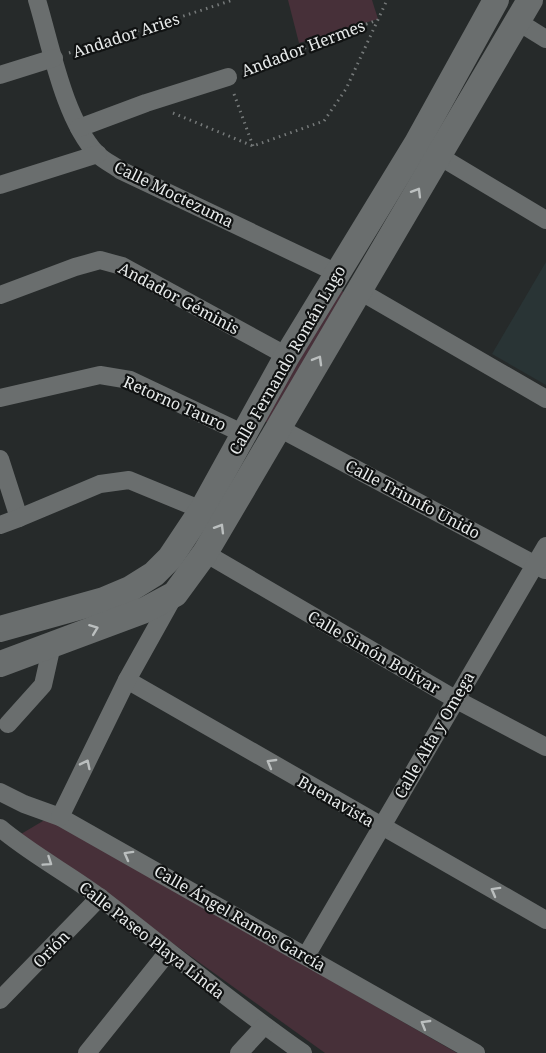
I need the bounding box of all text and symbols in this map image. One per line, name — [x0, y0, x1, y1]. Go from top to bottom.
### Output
street label: Andador Aries — [70, 7, 182, 63]
street label: Andador Hermes — [238, 14, 368, 82]
street label: Calle Moctezuma — [111, 156, 237, 232]
one-way arrow — [410, 188, 422, 198]
street label: Andador Géminis — [115, 257, 243, 339]
street label: Calle Fernando Román Lugo — [224, 261, 350, 459]
one-way arrow — [311, 356, 323, 366]
street label: Retorno Tauro — [120, 370, 230, 436]
street label: Calle Triunfo Unido — [342, 454, 484, 544]
one-way arrow — [213, 524, 224, 534]
street label: Calle Simón Bolívar — [304, 605, 445, 699]
one-way arrow — [88, 624, 99, 636]
street label: Calle Alfa y Omega — [389, 668, 479, 802]
one-way arrow — [267, 759, 277, 771]
one-way arrow — [78, 760, 90, 771]
street label: Buenavista — [294, 770, 378, 832]
one-way arrow — [124, 851, 134, 862]
one-way arrow — [41, 855, 52, 866]
street label: Calle Ángel Ramos García — [150, 860, 330, 976]
street label: Calle Paseo Playa Linda — [75, 876, 229, 1004]
one-way arrow — [491, 887, 501, 898]
street label: Orión — [28, 925, 74, 973]
one-way arrow — [421, 1020, 431, 1031]

